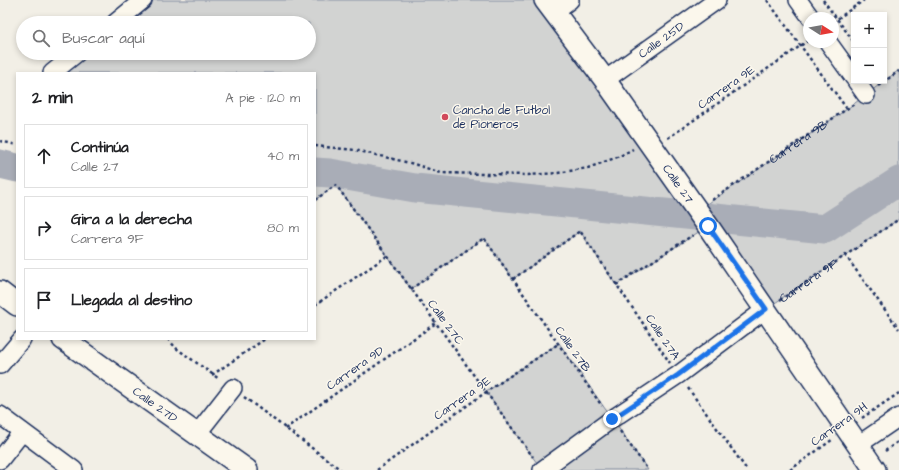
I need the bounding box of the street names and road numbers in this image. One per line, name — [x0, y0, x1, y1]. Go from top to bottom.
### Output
street label: Calle 25D — [635, 18, 688, 63]
street label: Carrera 9E — [694, 62, 758, 113]
street label: Carrera 9B — [766, 116, 831, 168]
street label: Calle 27 — [658, 161, 698, 207]
street label: Carrera 9F — [776, 255, 841, 307]
street label: Calle 27C — [423, 296, 468, 349]
street label: Calle 27A — [641, 311, 684, 364]
street label: Calle 27B — [551, 323, 595, 376]
street label: Carrera 9D — [323, 342, 388, 394]
street label: Carrera 9E — [430, 373, 494, 424]
street label: Calle 27D — [129, 383, 181, 427]
street label: Carrera 9H — [807, 399, 871, 450]

